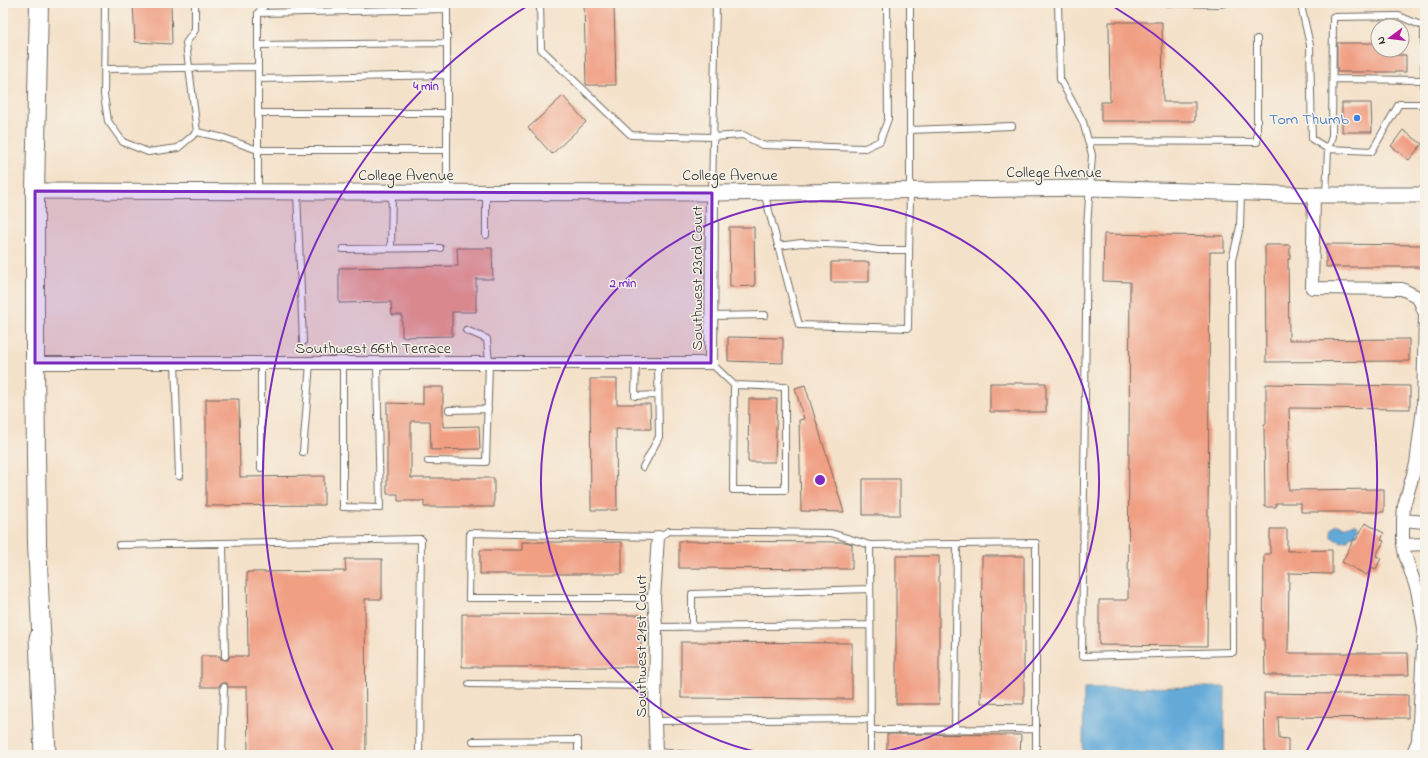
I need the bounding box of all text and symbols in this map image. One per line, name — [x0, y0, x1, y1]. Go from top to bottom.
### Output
north arrow — [1370, 18, 1410, 58]
text: N — [1373, 35, 1390, 46]
text: 4 min — [412, 78, 439, 96]
place label: Tom Thumb — [1269, 108, 1350, 132]
marker: Tom Thumb — [1352, 113, 1362, 123]
street label: College Avenue — [1006, 161, 1103, 185]
street label: College Avenue — [358, 164, 455, 188]
street label: College Avenue — [682, 164, 779, 188]
street label: Southwest 23rd Court — [686, 205, 710, 350]
text: 2 min — [609, 275, 636, 293]
street label: Southwest 66th Terrace — [295, 337, 452, 361]
centre of rings — [813, 473, 827, 487]
street label: Southwest 21st Court — [630, 574, 654, 717]

